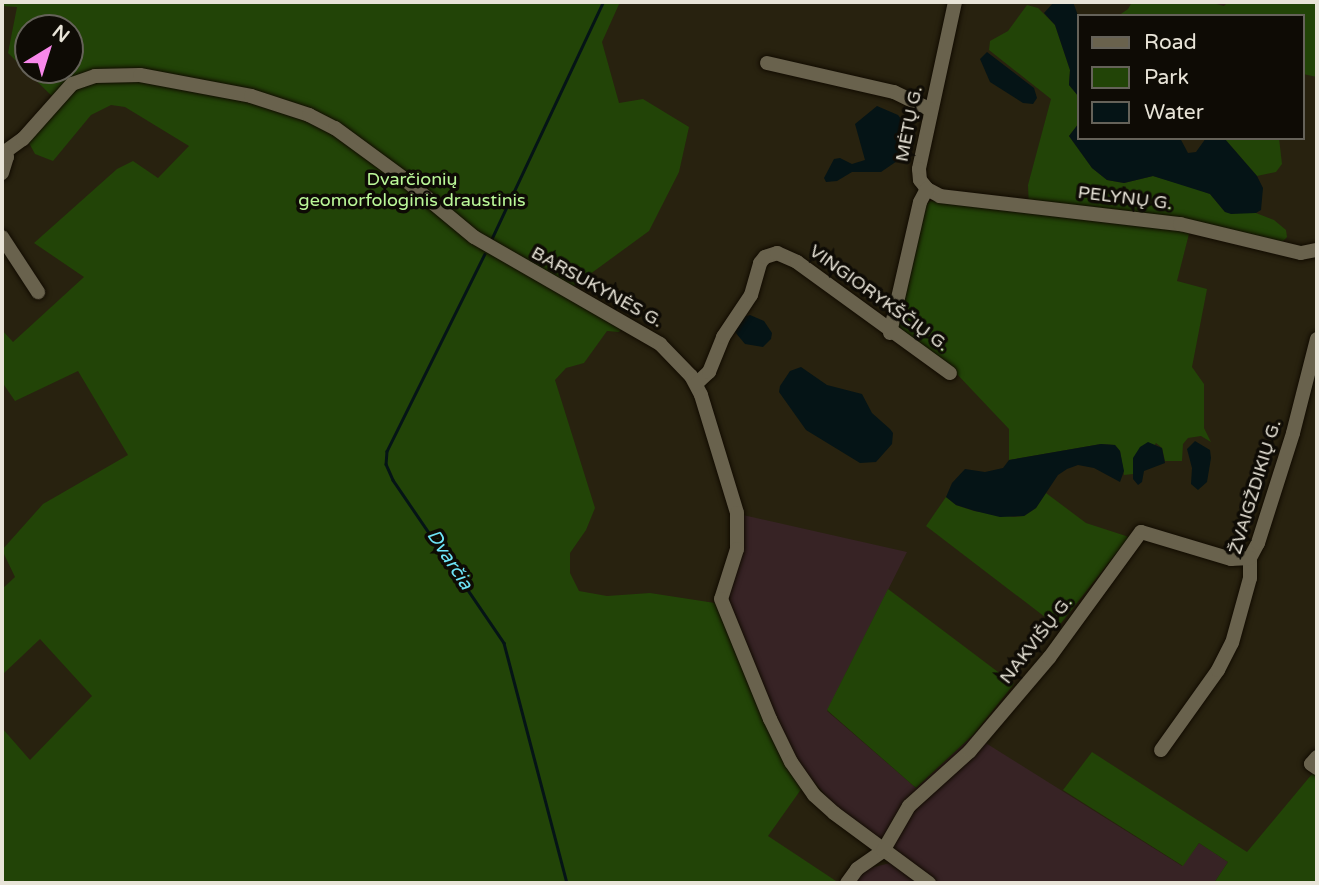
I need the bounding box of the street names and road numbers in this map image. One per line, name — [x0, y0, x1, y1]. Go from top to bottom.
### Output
street label: MĖTŲ G. — [891, 84, 927, 164]
street label: PELYNŲ G. — [1077, 181, 1173, 215]
street label: VINGIORYKŠČIŲ G. — [805, 240, 953, 356]
street label: BARSUKYNĖS G. — [527, 242, 667, 332]
street label: ŽVAIGŽDIKIŲ G. — [1224, 417, 1286, 557]
street label: NAKVIŠŲ G. — [995, 592, 1077, 688]

